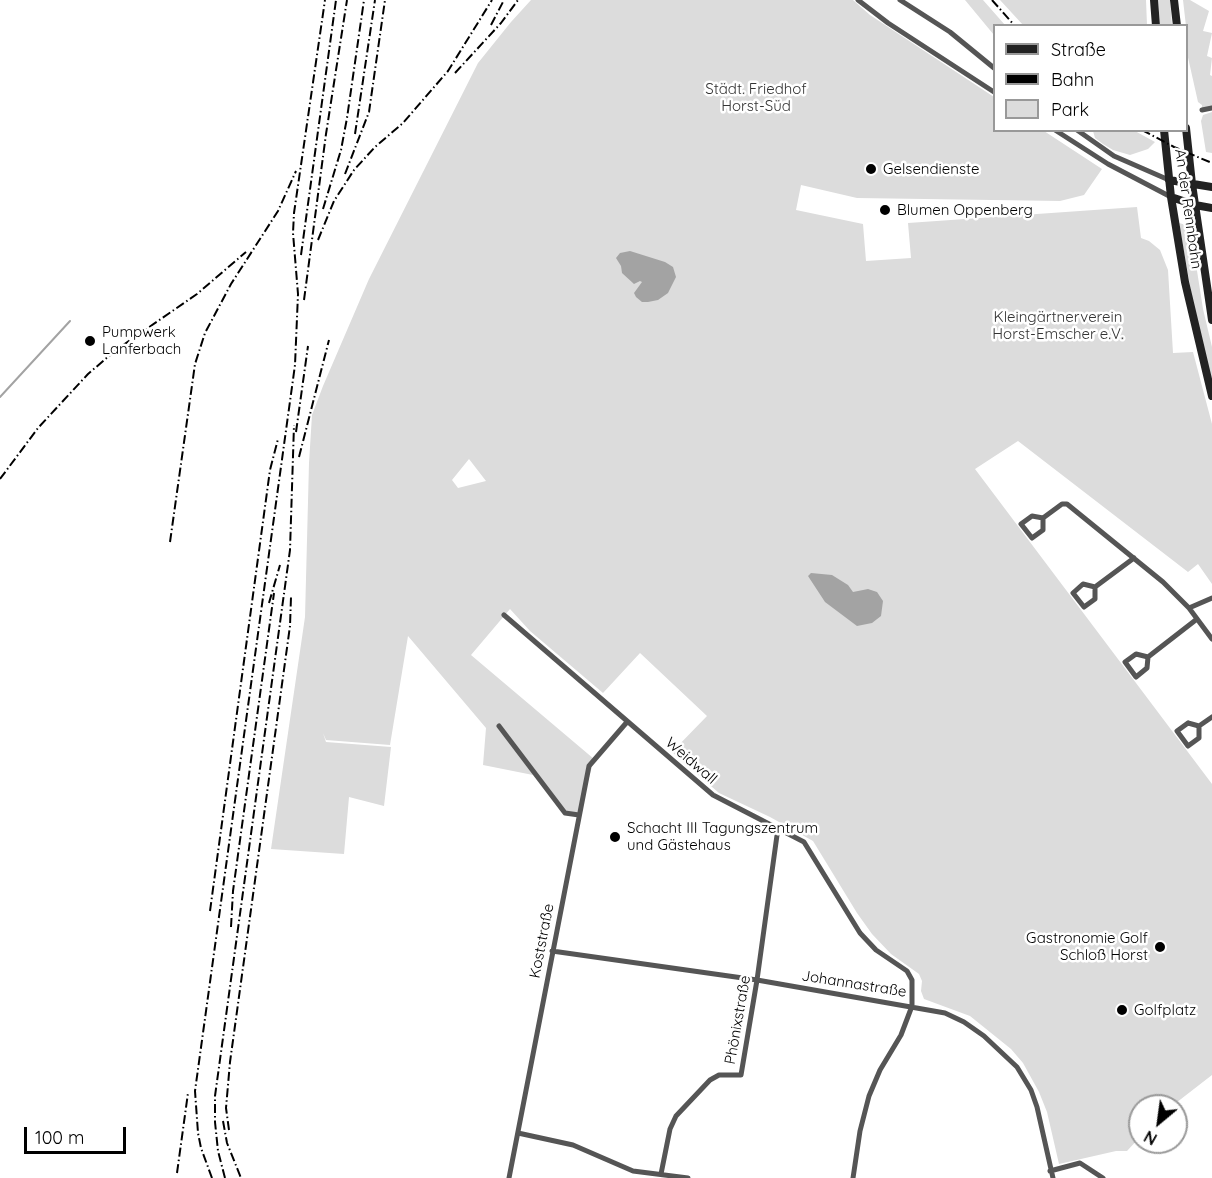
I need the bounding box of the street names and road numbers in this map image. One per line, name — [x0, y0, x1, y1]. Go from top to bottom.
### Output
street label: An der Rennbahn — [1171, 148, 1205, 270]
street label: Weidwall — [662, 734, 720, 788]
street label: Koststraße — [526, 902, 558, 980]
street label: Johannastraße — [800, 967, 908, 1001]
street label: Phönixstraße — [721, 974, 755, 1066]

